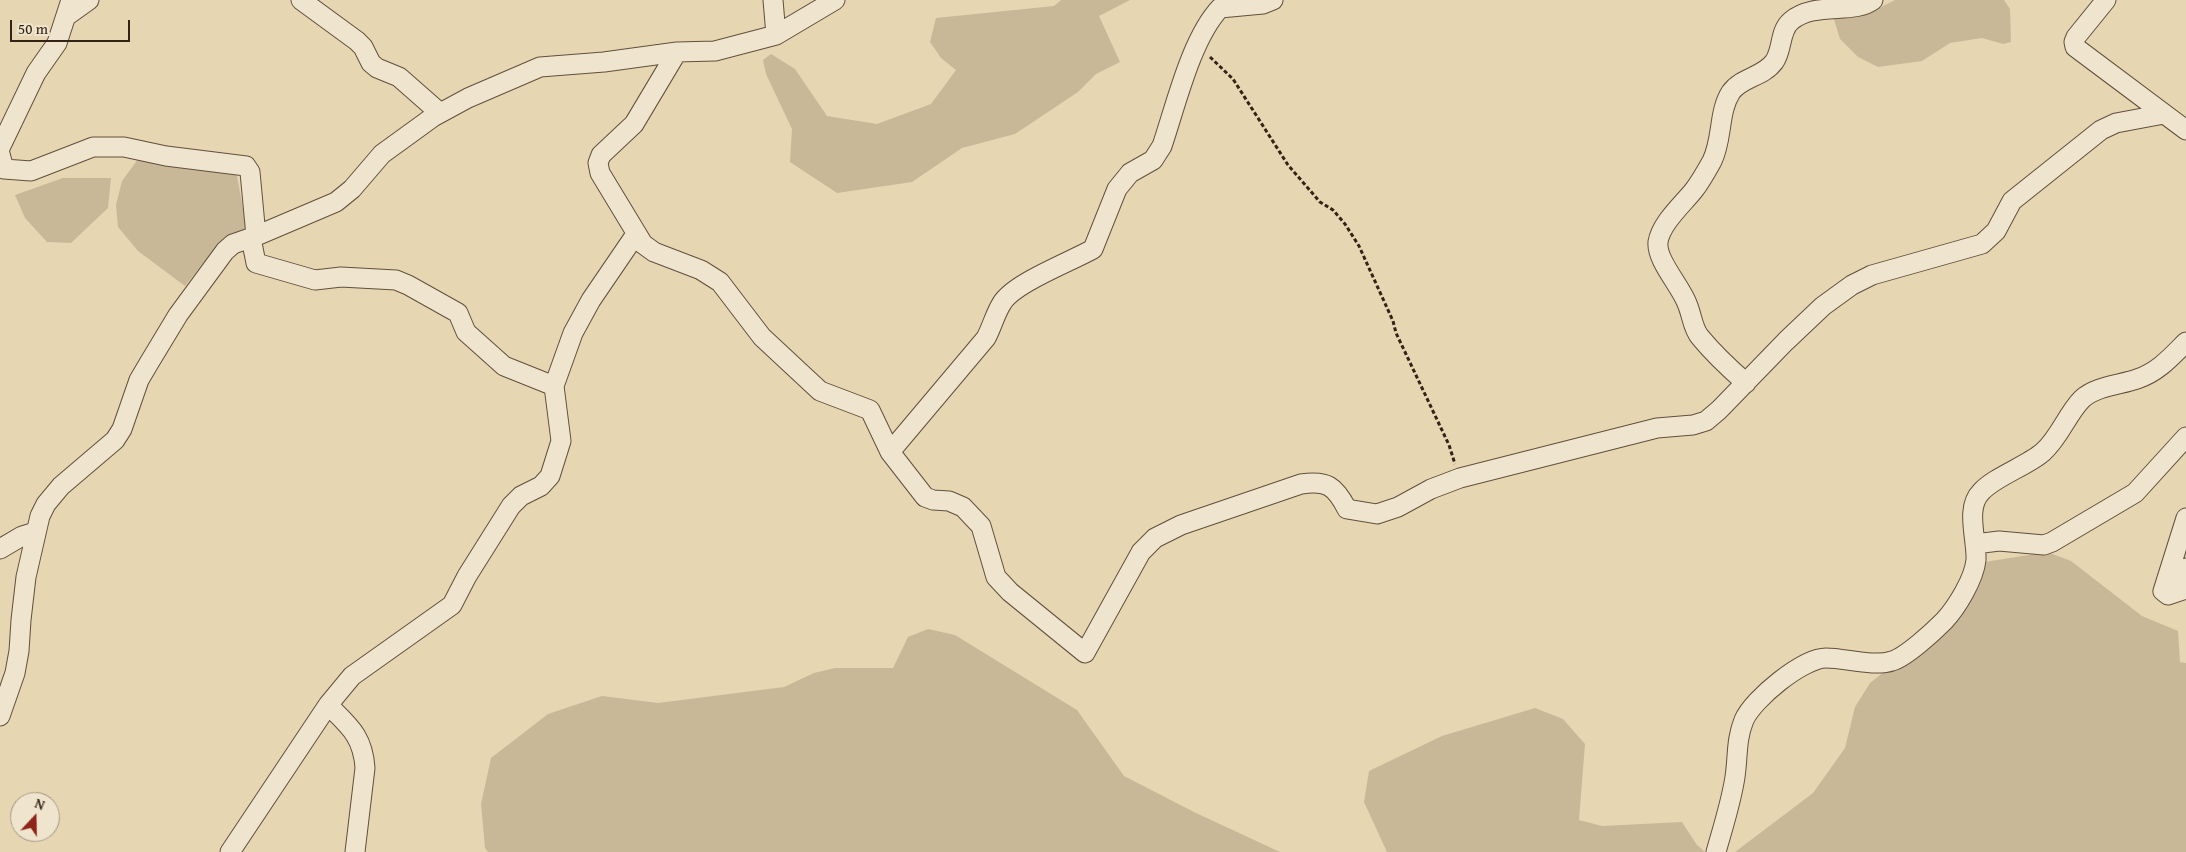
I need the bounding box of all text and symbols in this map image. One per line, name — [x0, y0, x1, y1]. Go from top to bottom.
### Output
scale bar — [12, 10, 132, 42]
text: 50 m — [18, 18, 48, 39]
north arrow — [10, 792, 60, 842]
text: N — [32, 793, 48, 815]

